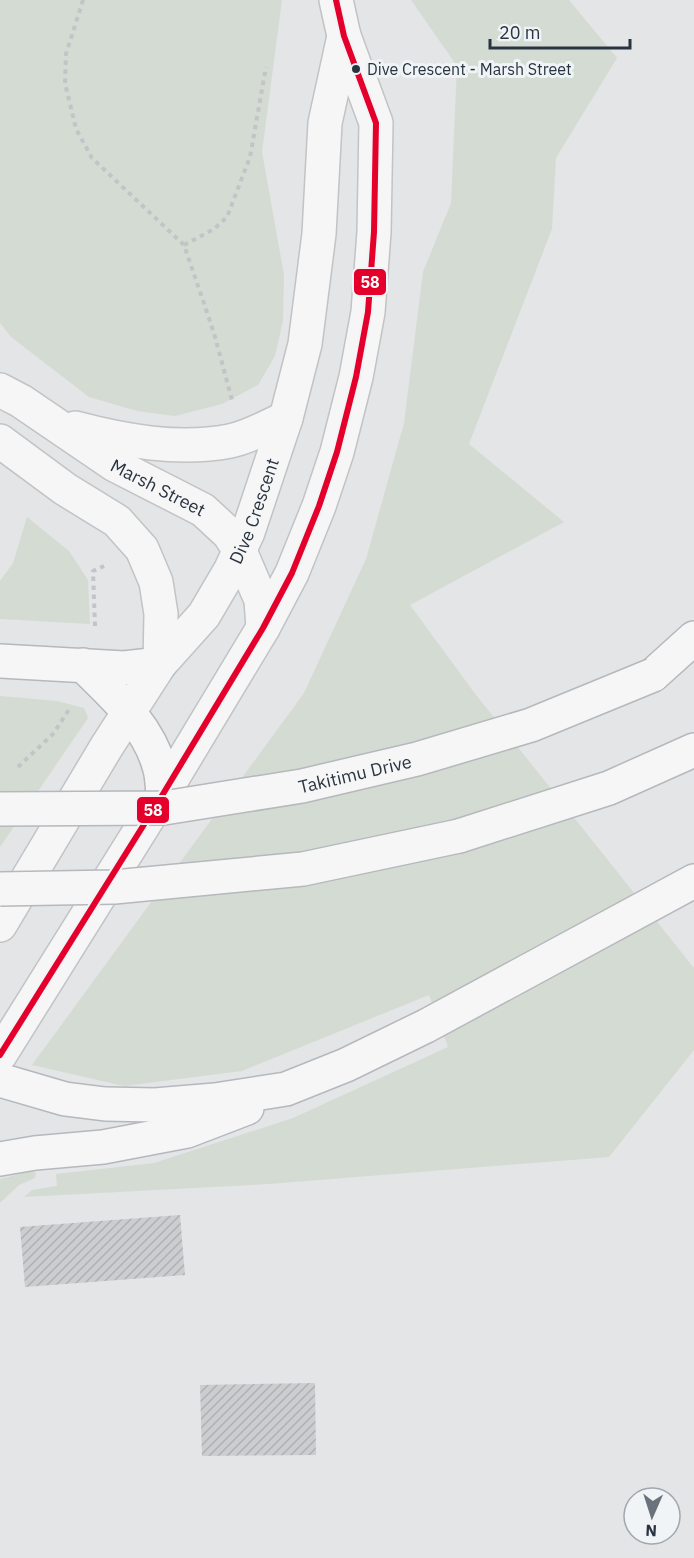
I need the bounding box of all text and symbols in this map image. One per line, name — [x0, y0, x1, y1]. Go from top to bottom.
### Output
scale bar — [490, 12, 630, 50]
text: 20 m — [499, 21, 541, 44]
place label: Dive Crescent - Marsh Street — [367, 59, 572, 79]
marker: Dive Crescent - Marsh Street — [350, 63, 362, 75]
line badge: 58 — [353, 268, 387, 296]
text: 58 — [360, 272, 380, 292]
street label: Marsh Street — [107, 453, 210, 521]
street label: Dive Crescent — [223, 455, 283, 567]
street label: Takitimu Drive — [296, 749, 414, 798]
line badge: 58 — [136, 796, 170, 824]
text: 58 — [143, 800, 163, 820]
north arrow — [622, 1486, 682, 1546]
text: N — [645, 1521, 658, 1541]

